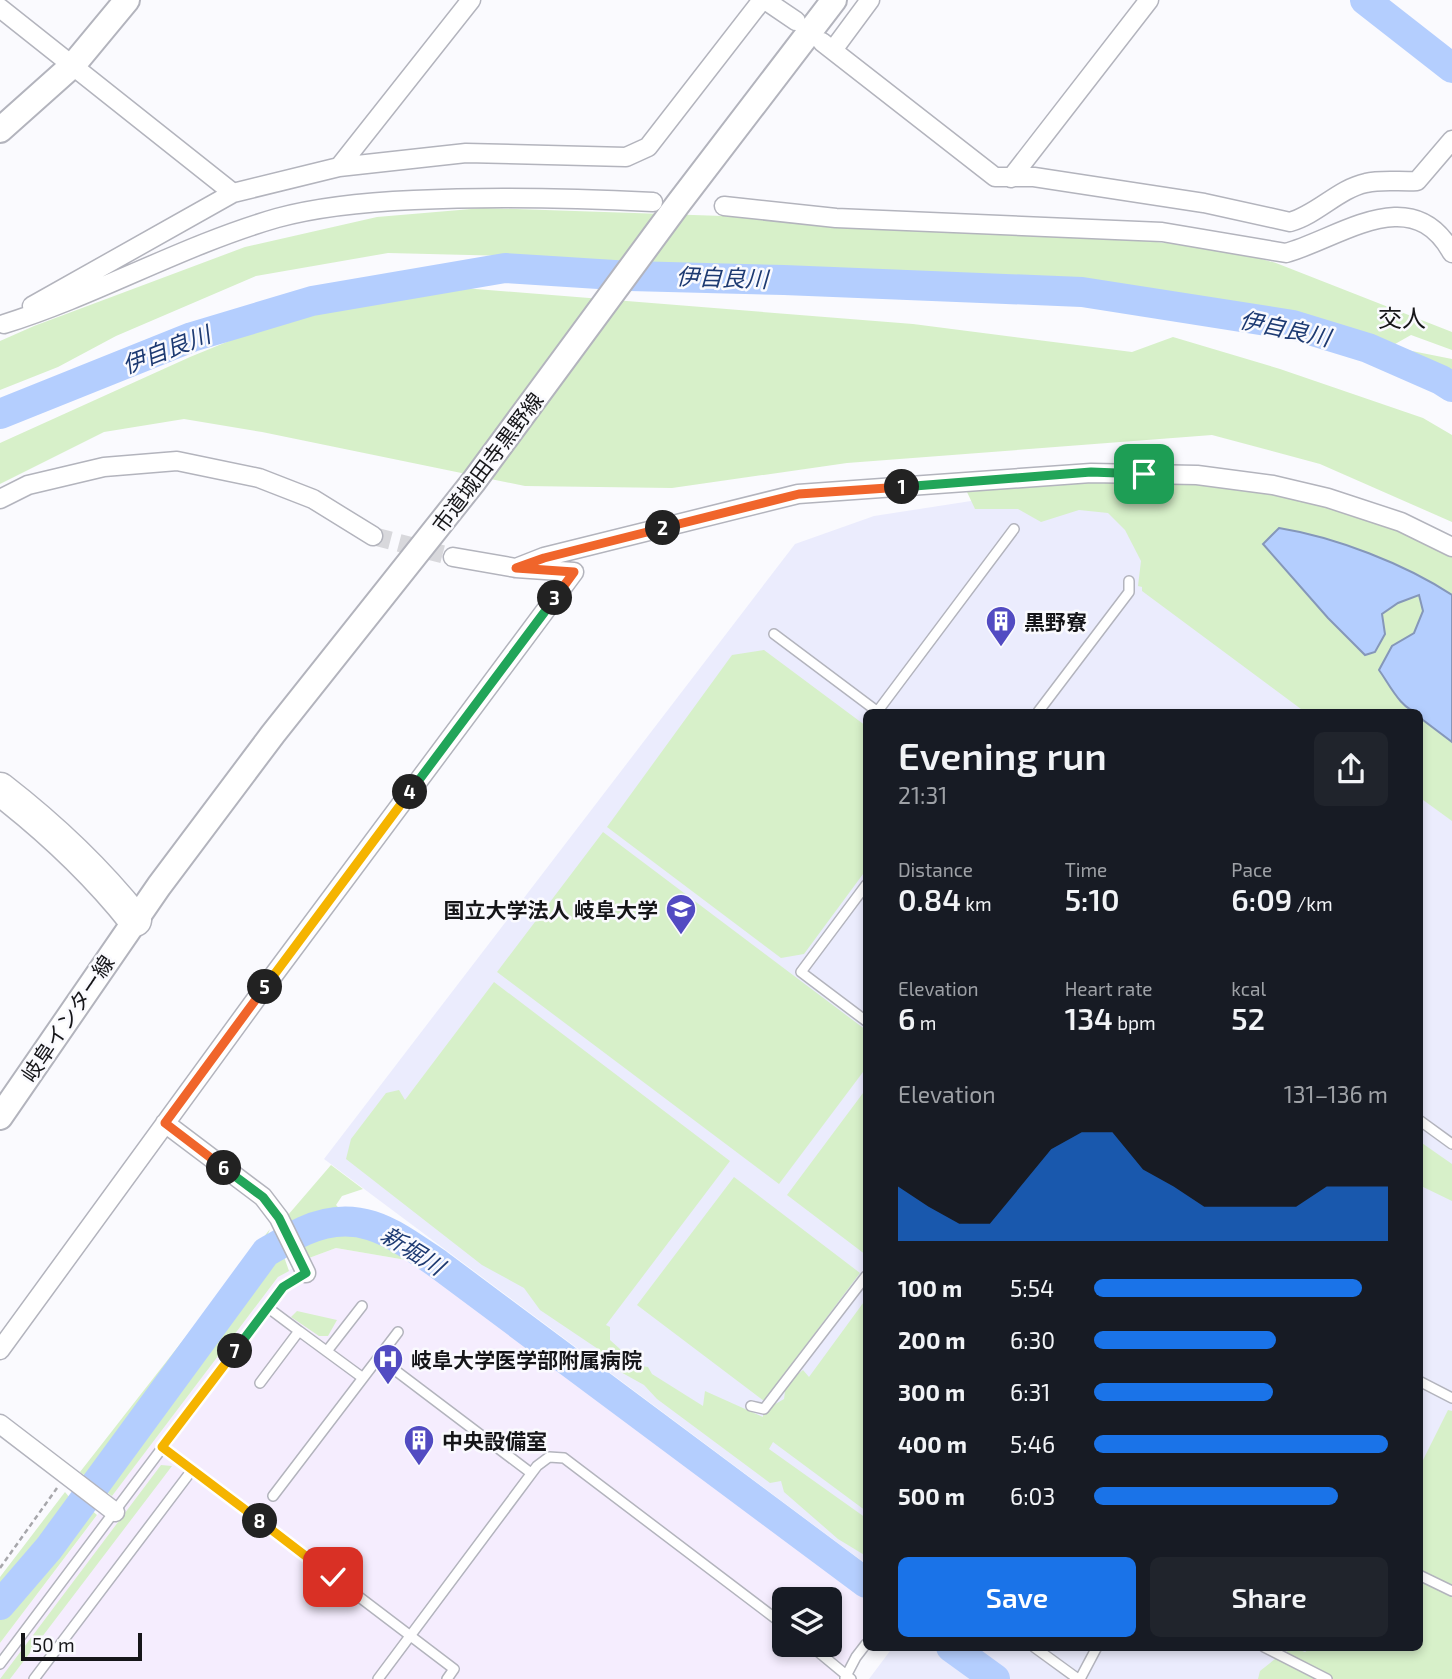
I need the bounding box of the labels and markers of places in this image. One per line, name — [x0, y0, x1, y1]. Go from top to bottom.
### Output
pin — [1114, 444, 1174, 504]
pin: 1 — [884, 470, 920, 504]
pin: 2 — [646, 510, 680, 546]
pin: 3 — [538, 580, 572, 616]
building icon: 黒野寮 — [984, 604, 1018, 648]
place label: 黒野寮 — [1024, 609, 1087, 634]
pin: 4 — [392, 774, 428, 810]
school or university icon: 国立大学法人 岐阜大学 — [664, 892, 698, 936]
place label: 国立大学法人 岐阜大学 — [443, 897, 658, 922]
pin: 5 — [247, 970, 282, 1004]
pin: 6 — [206, 1150, 242, 1186]
pin: 7 — [218, 1334, 252, 1368]
hospital icon: 岐阜大学医学部附属病院 — [371, 1342, 405, 1386]
place label: 岐阜大学医学部附属病院 — [411, 1347, 642, 1372]
building icon: 中央設備室 — [402, 1423, 436, 1467]
place label: 中央設備室 — [442, 1428, 547, 1453]
pin: 8 — [243, 1504, 278, 1538]
pin — [303, 1547, 363, 1607]

